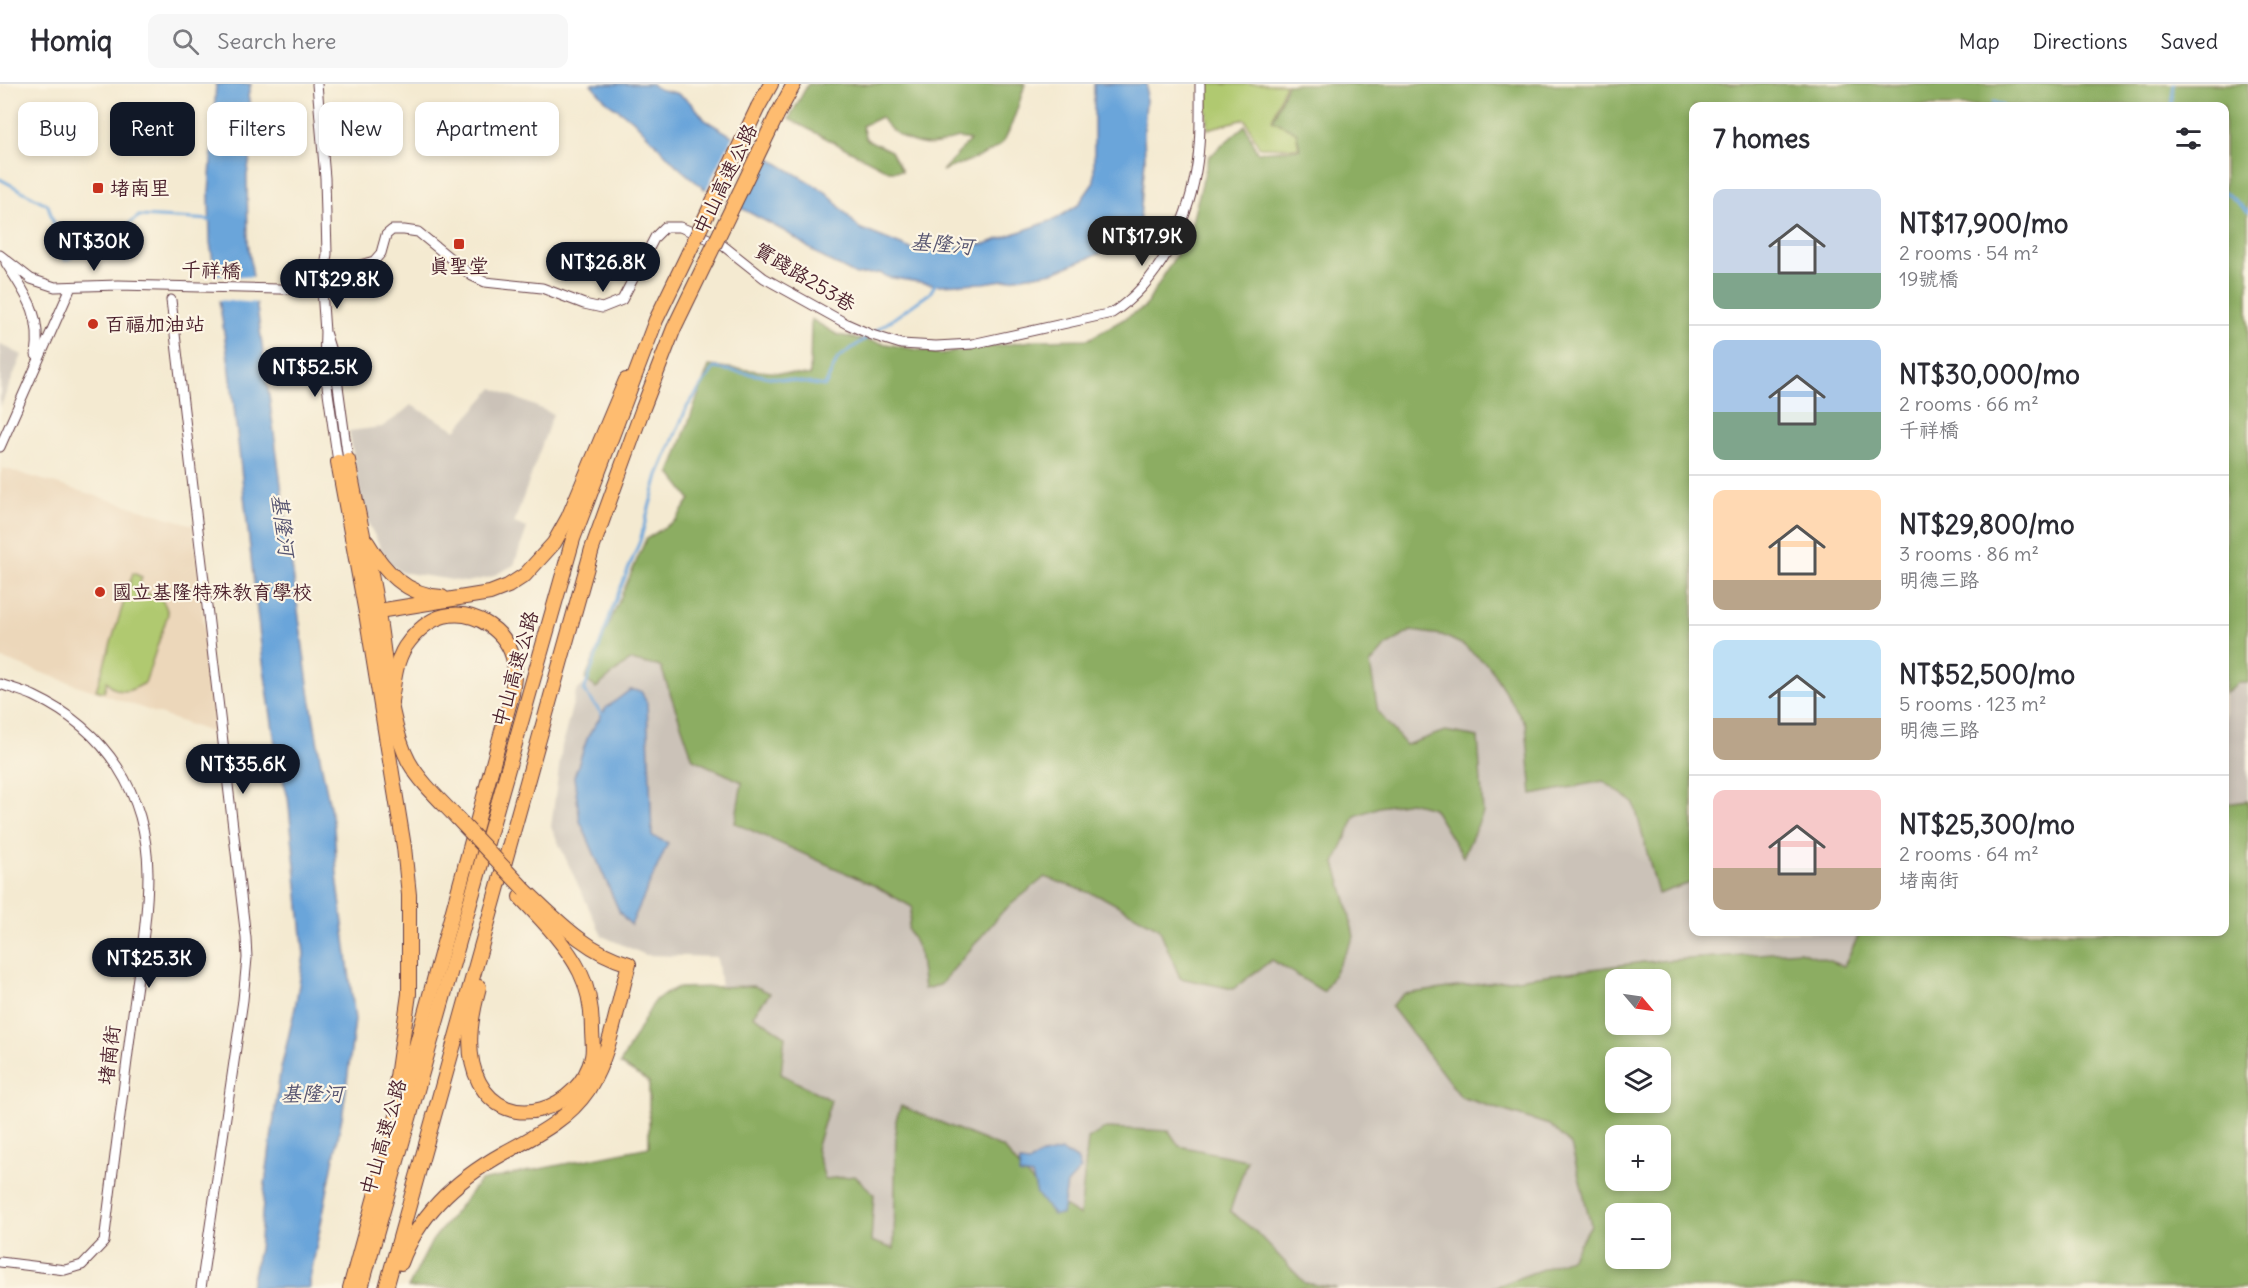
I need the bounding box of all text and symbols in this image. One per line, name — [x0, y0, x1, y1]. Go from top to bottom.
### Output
search box — [148, 14, 568, 68]
text: Homiq — [30, 23, 112, 59]
icon: search — [169, 25, 202, 58]
text: Search here — [217, 27, 336, 55]
text: Map — [1959, 28, 2000, 55]
text: Directions — [2033, 28, 2127, 55]
text: Saved — [2160, 28, 2218, 55]
chip: Buy — [18, 102, 98, 156]
chip: Rent — [110, 102, 195, 156]
chip: Filters — [207, 102, 307, 156]
chip: New — [319, 102, 403, 156]
chip: Apartment — [415, 102, 559, 156]
street label: 中山高速公路 — [687, 118, 763, 238]
text: 7 homes — [1713, 122, 1810, 155]
icon: filters — [2172, 122, 2205, 155]
place label: 堵南里 — [110, 175, 170, 200]
marker: 堵南里 — [91, 181, 105, 195]
text: NT$17,900/mo — [1899, 207, 2068, 240]
icon: home — [1761, 213, 1833, 285]
pin: NT$17.9K — [1080, 216, 1204, 267]
pin: NT$30K — [45, 221, 143, 272]
text: NT$17.9K — [1102, 223, 1182, 248]
water label: 基隆河 — [909, 227, 978, 260]
text: NT$30K — [58, 228, 130, 253]
marker: 真聖堂 — [452, 237, 466, 251]
street label: 實踐路253巷 — [750, 237, 861, 317]
text: 2 rooms · 54 m² — [1899, 240, 2039, 265]
pin: NT$26.8K — [541, 242, 665, 293]
text: NT$26.8K — [560, 249, 646, 274]
place label: 真聖堂 — [429, 253, 489, 278]
street label: 千祥橋 — [181, 256, 241, 283]
pin: NT$29.8K — [275, 259, 399, 310]
text: NT$29.8K — [294, 266, 380, 291]
text: 19號橋 — [1899, 266, 1958, 291]
place label: 百福加油站 — [105, 311, 205, 336]
marker: 百福加油站 — [86, 317, 100, 331]
pin: NT$52.5K — [253, 347, 377, 398]
text: NT$52.5K — [272, 354, 358, 379]
text: NT$30,000/mo — [1899, 358, 2080, 391]
icon: home — [1761, 364, 1833, 436]
text: 2 rooms · 66 m² — [1899, 391, 2039, 416]
text: 千祥橋 — [1899, 417, 1959, 442]
water label: 基隆河 — [266, 492, 301, 561]
text: NT$29,800/mo — [1899, 508, 2075, 541]
icon: home — [1761, 514, 1833, 586]
text: 3 rooms · 86 m² — [1899, 541, 2039, 566]
text: 明德三路 — [1899, 567, 1979, 592]
place label: 國立基隆特殊教育學校 — [112, 579, 312, 604]
marker: 國立基隆特殊教育學校 — [93, 585, 107, 599]
street label: 中山高速公路 — [486, 607, 543, 730]
text: NT$52,500/mo — [1899, 658, 2075, 691]
icon: home — [1761, 664, 1833, 736]
text: 5 rooms · 123 m² — [1899, 691, 2046, 716]
text: 明德三路 — [1899, 717, 1979, 742]
pin: NT$35.6K — [181, 744, 305, 795]
text: NT$35.6K — [200, 751, 286, 776]
text: NT$25,300/mo — [1899, 808, 2075, 841]
icon: home — [1761, 814, 1833, 886]
text: 2 rooms · 64 m² — [1899, 841, 2039, 866]
text: 堵南街 — [1899, 867, 1959, 892]
pin: NT$25.3K — [87, 938, 211, 989]
text: NT$25.3K — [106, 945, 192, 970]
north arrow — [1605, 969, 1671, 1035]
map controls — [1605, 969, 1671, 1269]
street label: 堵南街 — [92, 1024, 125, 1086]
button: layers — [1605, 1047, 1671, 1113]
street label: 中山高速公路 — [354, 1075, 411, 1198]
water label: 基隆河 — [281, 1080, 346, 1107]
button: + — [1605, 1125, 1671, 1191]
button: − — [1605, 1203, 1671, 1269]

